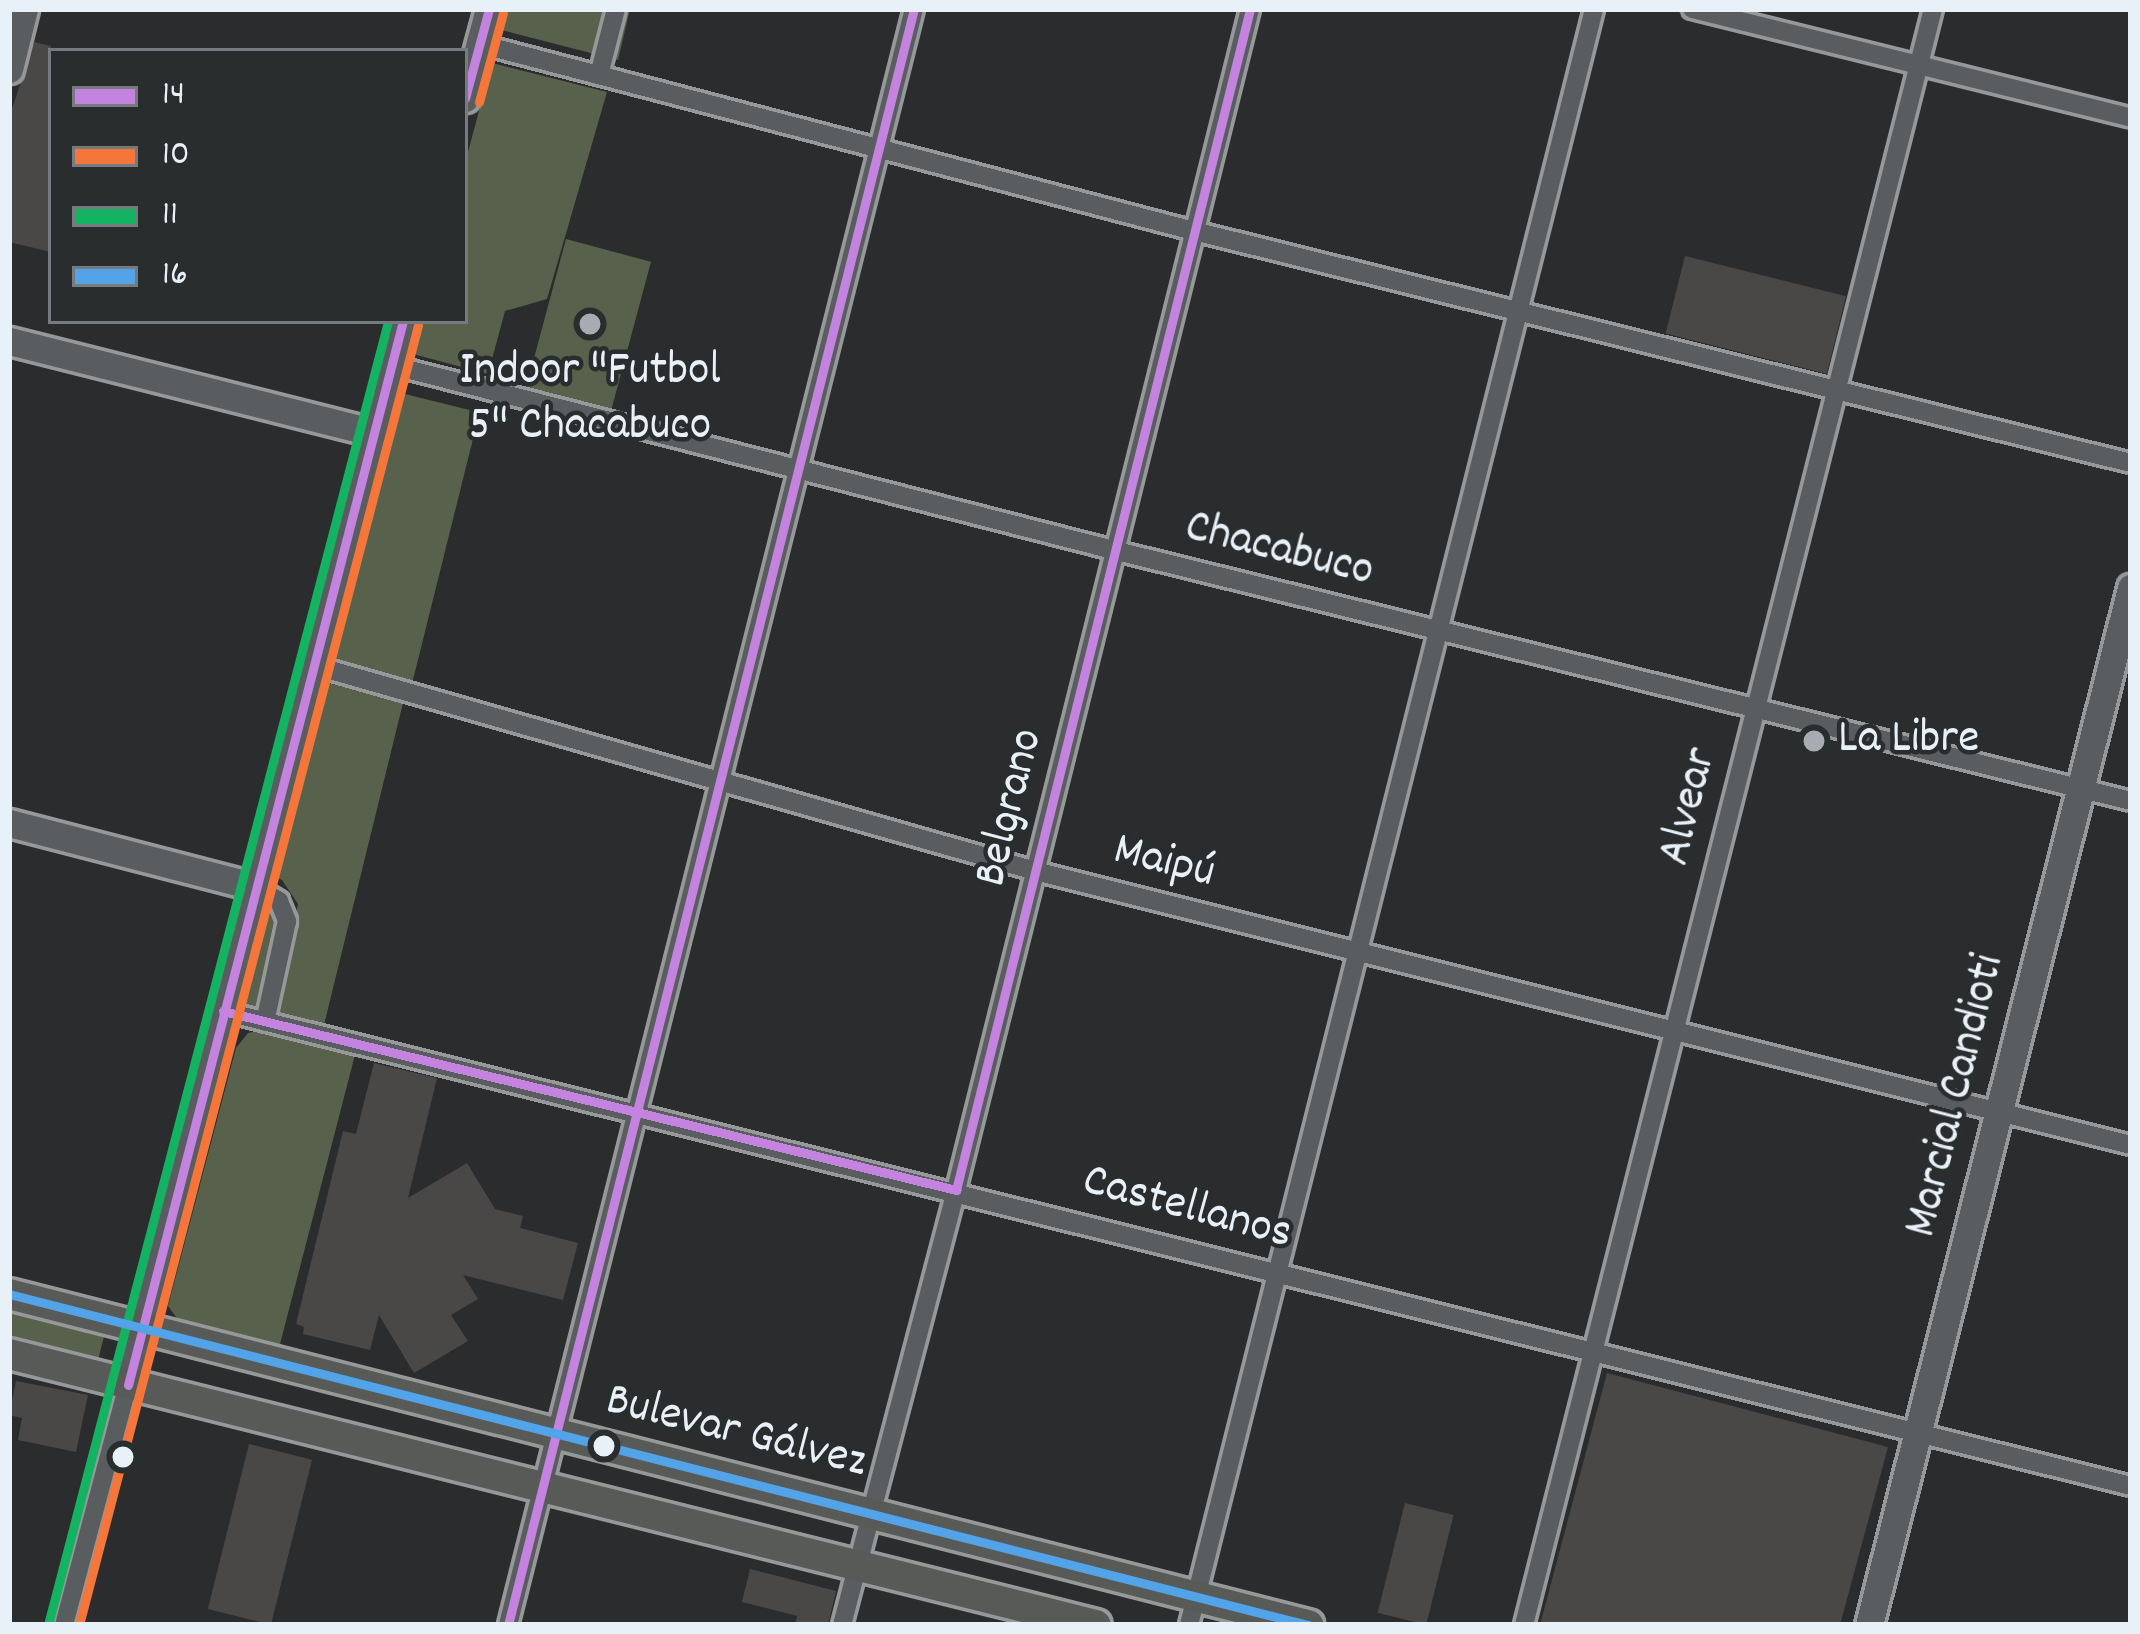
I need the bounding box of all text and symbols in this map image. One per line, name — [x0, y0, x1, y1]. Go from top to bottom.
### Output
legend — [48, 48, 468, 324]
text: 14 — [162, 70, 185, 122]
text: 10 — [162, 130, 190, 182]
text: 11 — [162, 190, 178, 242]
text: 16 — [162, 250, 188, 302]
marker: Indoor "Futbol 5" Chacabuco — [577, 311, 603, 337]
place label: Indoor "Futbol 5" Chacabuco — [459, 343, 721, 456]
street label: Chacabuco — [1179, 500, 1379, 602]
place label: La Libre — [1838, 712, 1979, 770]
street label: Belgrano — [964, 723, 1058, 893]
marker: La Libre — [1801, 728, 1827, 754]
street label: Alvear — [1648, 742, 1732, 872]
street label: Maipú — [1107, 823, 1221, 903]
street label: Marcial Candioti — [1894, 949, 2020, 1243]
street label: Castellanos — [1076, 1153, 1298, 1265]
street label: Bulevar Gálvez — [600, 1373, 872, 1493]
unlabelled marker — [593, 1435, 615, 1457]
unlabelled marker — [112, 1446, 134, 1468]

